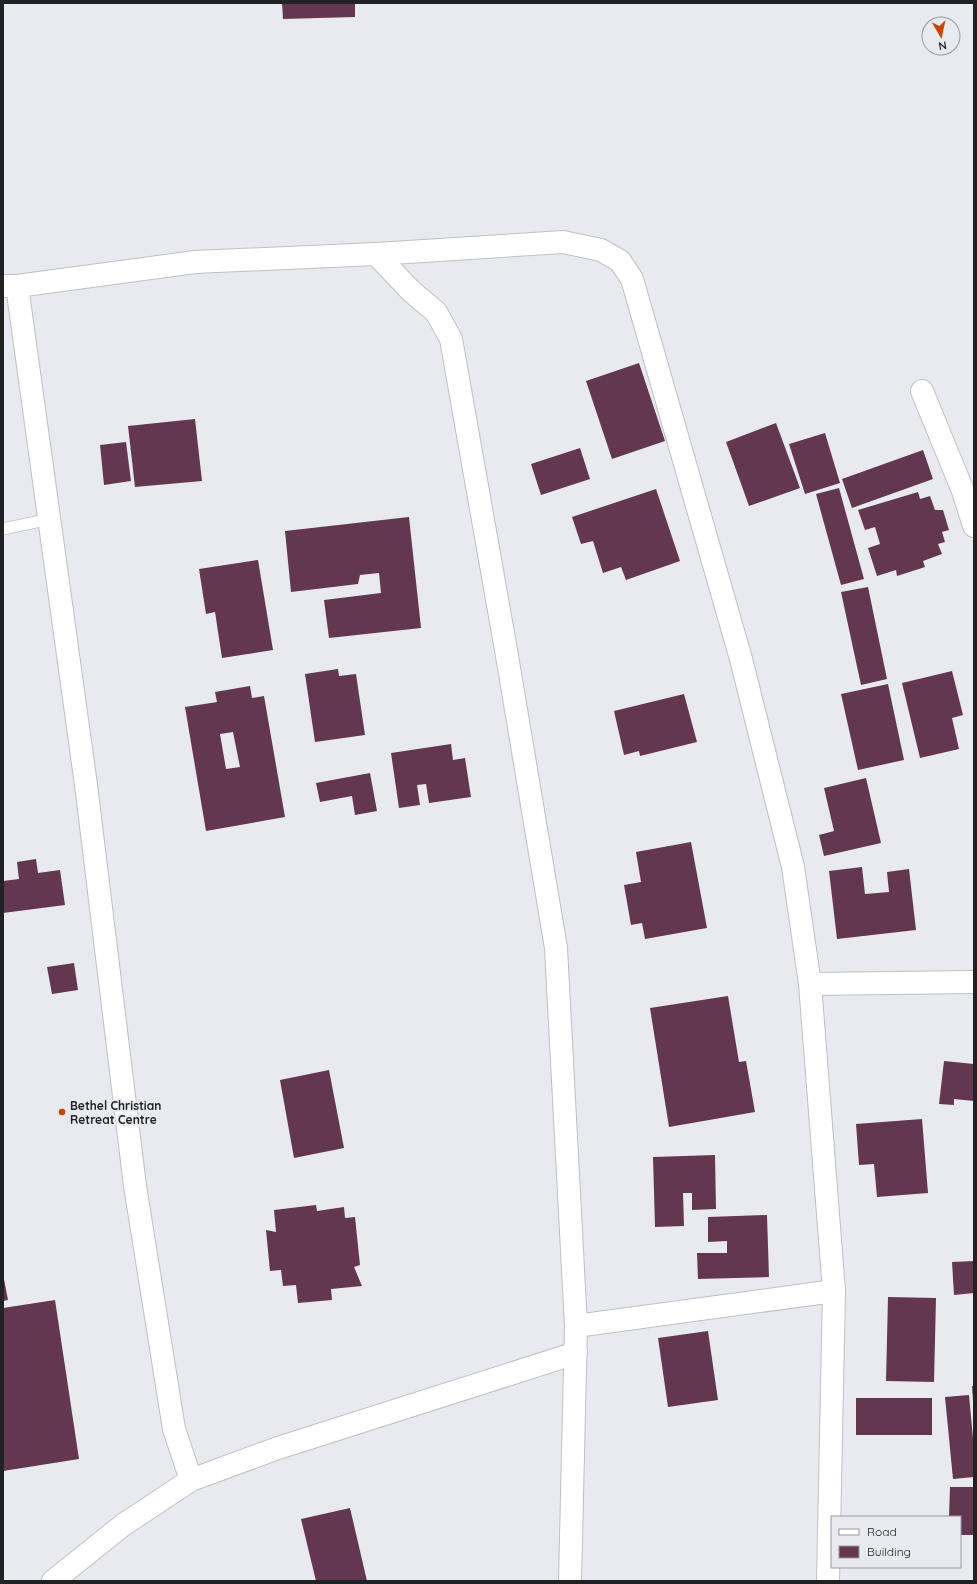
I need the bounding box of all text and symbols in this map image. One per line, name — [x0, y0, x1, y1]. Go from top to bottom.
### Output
north arrow — [921, 16, 961, 56]
text: N — [937, 38, 948, 53]
place label: Bethel Christian Retreat Centre — [70, 1098, 161, 1127]
marker: Bethel Christian Retreat Centre — [57, 1107, 67, 1117]
legend — [831, 1516, 961, 1568]
text: Road — [867, 1524, 897, 1539]
text: Building — [867, 1544, 911, 1559]

